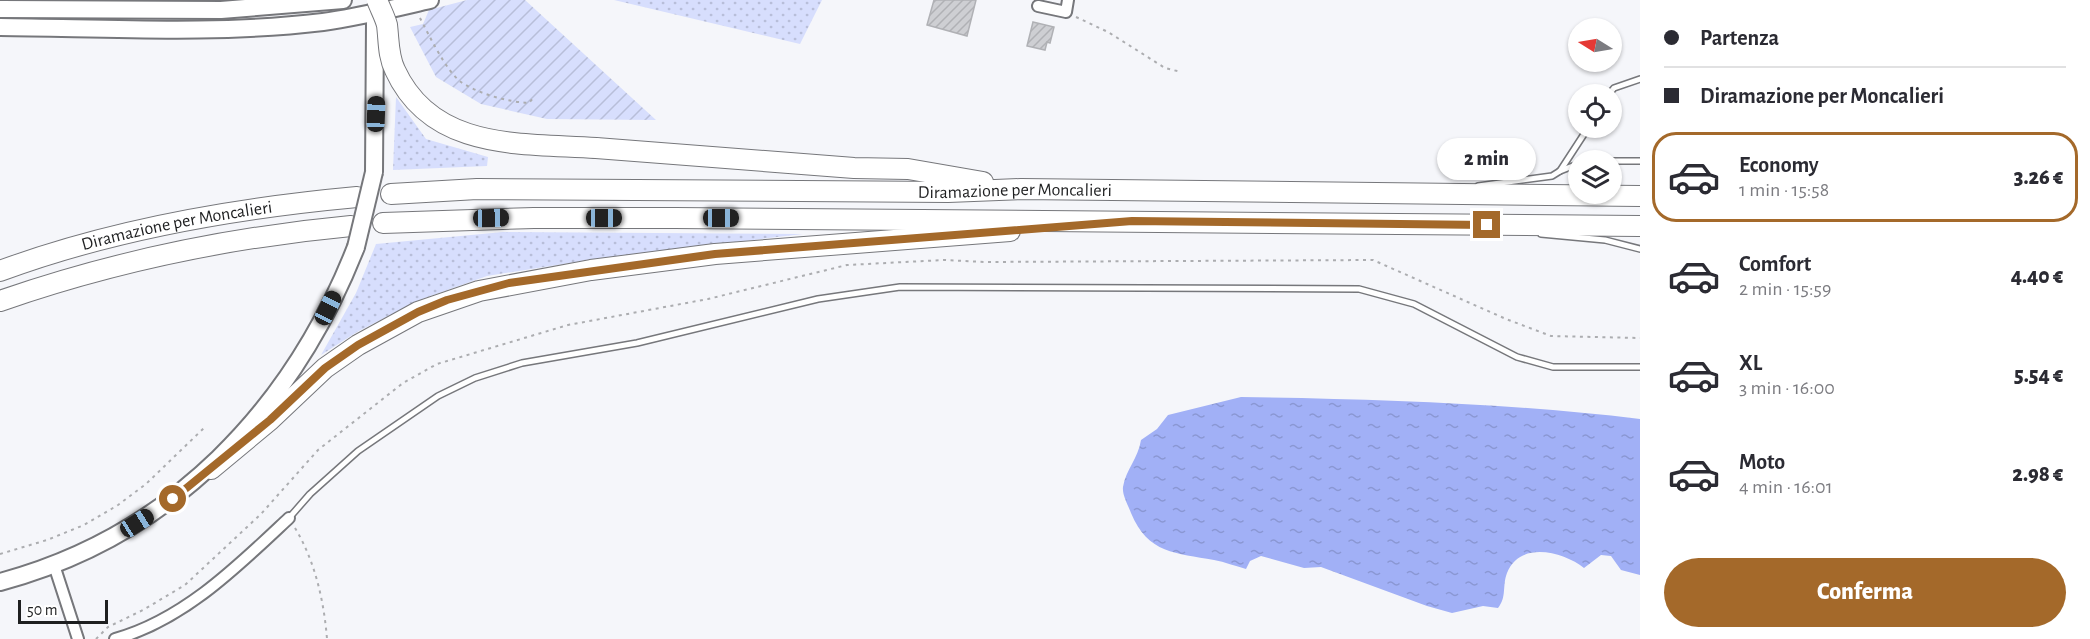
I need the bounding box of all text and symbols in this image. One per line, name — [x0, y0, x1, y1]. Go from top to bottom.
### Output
north arrow — [1568, 18, 1622, 72]
map controls — [1568, 18, 1622, 204]
text: Partenza — [1700, 27, 1779, 49]
button: locate — [1568, 84, 1622, 138]
text: Diramazione per Moncalieri — [1700, 85, 1944, 107]
car — [366, 96, 386, 132]
callout: 2 min — [1438, 138, 1537, 180]
text: 2 min — [1464, 149, 1509, 169]
button: layers — [1568, 150, 1622, 204]
icon: car — [1667, 150, 1721, 204]
text: Economy — [1739, 154, 1819, 176]
text: 3.26 € — [2014, 166, 2063, 188]
text: 1 min · 15:58 — [1739, 180, 1829, 200]
street label: Diramazione per Moncalieri — [918, 181, 1112, 202]
street label: Diramazione per Moncalieri — [80, 199, 273, 254]
car — [473, 209, 509, 227]
car — [586, 209, 622, 227]
car — [703, 209, 739, 227]
route end — [1473, 211, 1500, 238]
icon: car — [1667, 249, 1721, 303]
text: Comfort — [1739, 253, 1811, 275]
text: 4.40 € — [2011, 265, 2063, 287]
text: 2 min · 15:59 — [1739, 279, 1831, 299]
car — [312, 288, 344, 328]
icon: car — [1667, 348, 1721, 402]
text: XL — [1739, 352, 1762, 374]
text: 5.54 € — [2014, 364, 2063, 386]
text: 3 min · 16:00 — [1739, 378, 1835, 398]
icon: car — [1667, 447, 1721, 501]
text: Moto — [1739, 451, 1785, 473]
text: 2.98 € — [2012, 463, 2063, 485]
text: 4 min · 16:01 — [1739, 477, 1833, 497]
route start — [159, 485, 186, 512]
car — [117, 506, 157, 540]
button: Conferma — [1664, 558, 2066, 627]
scale bar — [18, 597, 108, 624]
text: 50 m — [27, 602, 58, 618]

